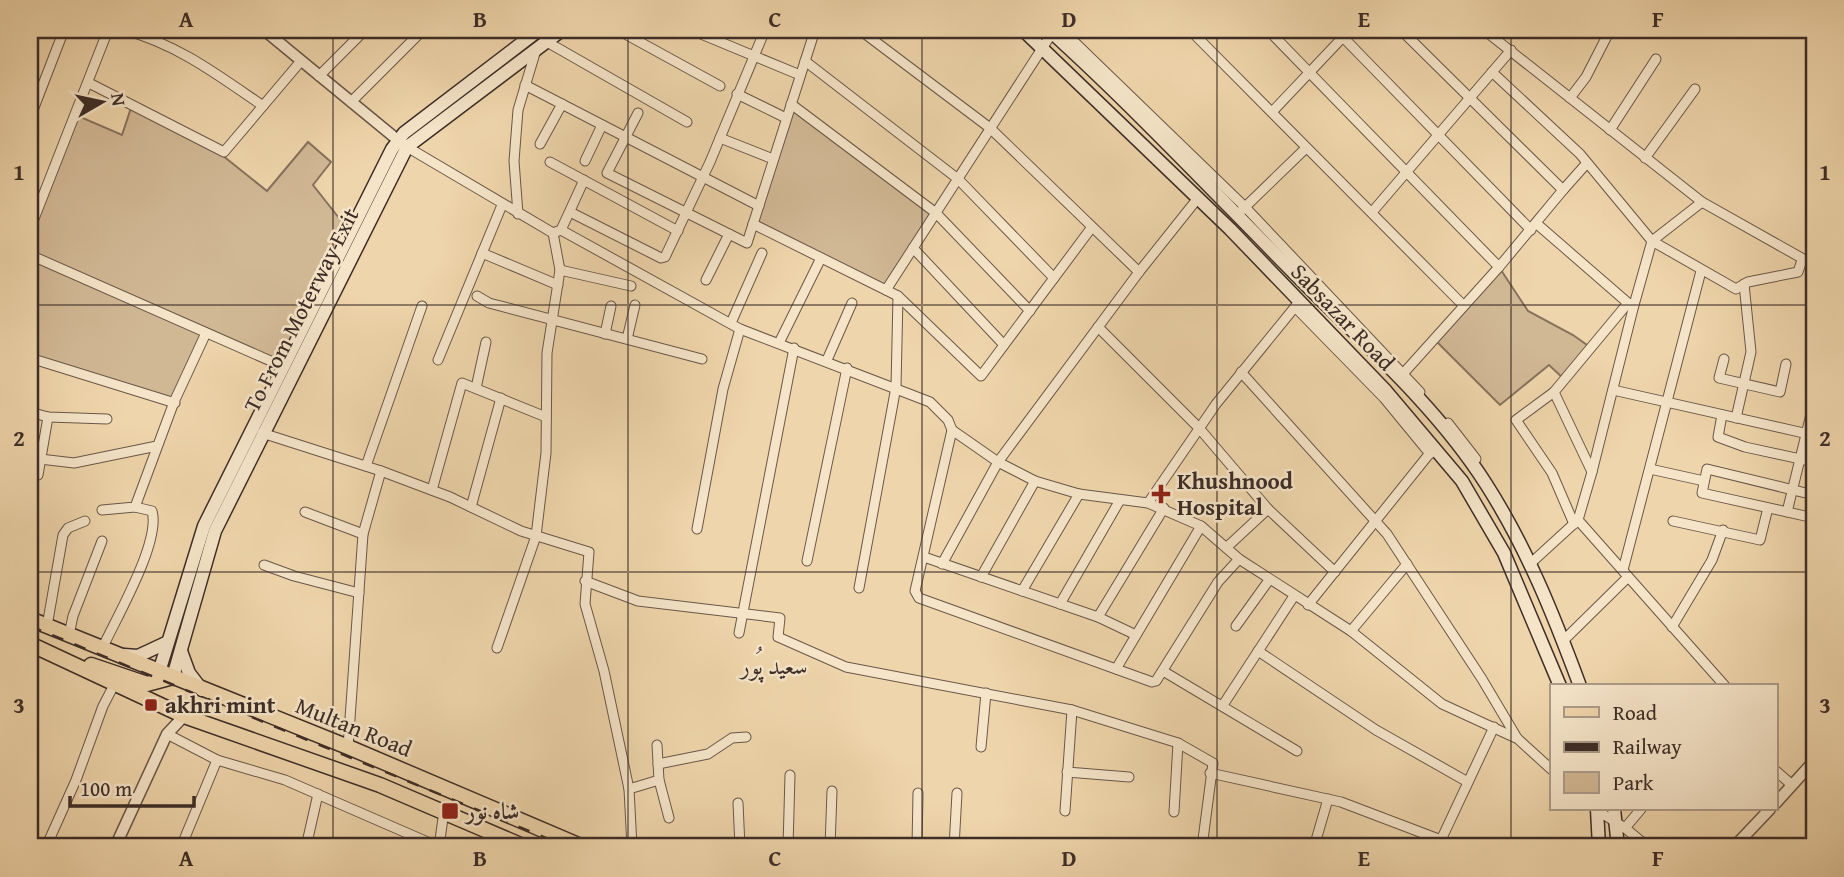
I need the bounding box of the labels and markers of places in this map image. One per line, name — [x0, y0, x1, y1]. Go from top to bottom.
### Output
place label: Khushnood Hospital — [1177, 464, 1294, 523]
marker: Khushnood Hospital — [1151, 484, 1171, 504]
place label: akhri mint — [165, 688, 276, 721]
marker: akhri mint — [143, 697, 159, 713]
place label: شاہ نور — [463, 794, 519, 827]
marker: شاہ نور — [440, 801, 460, 821]

